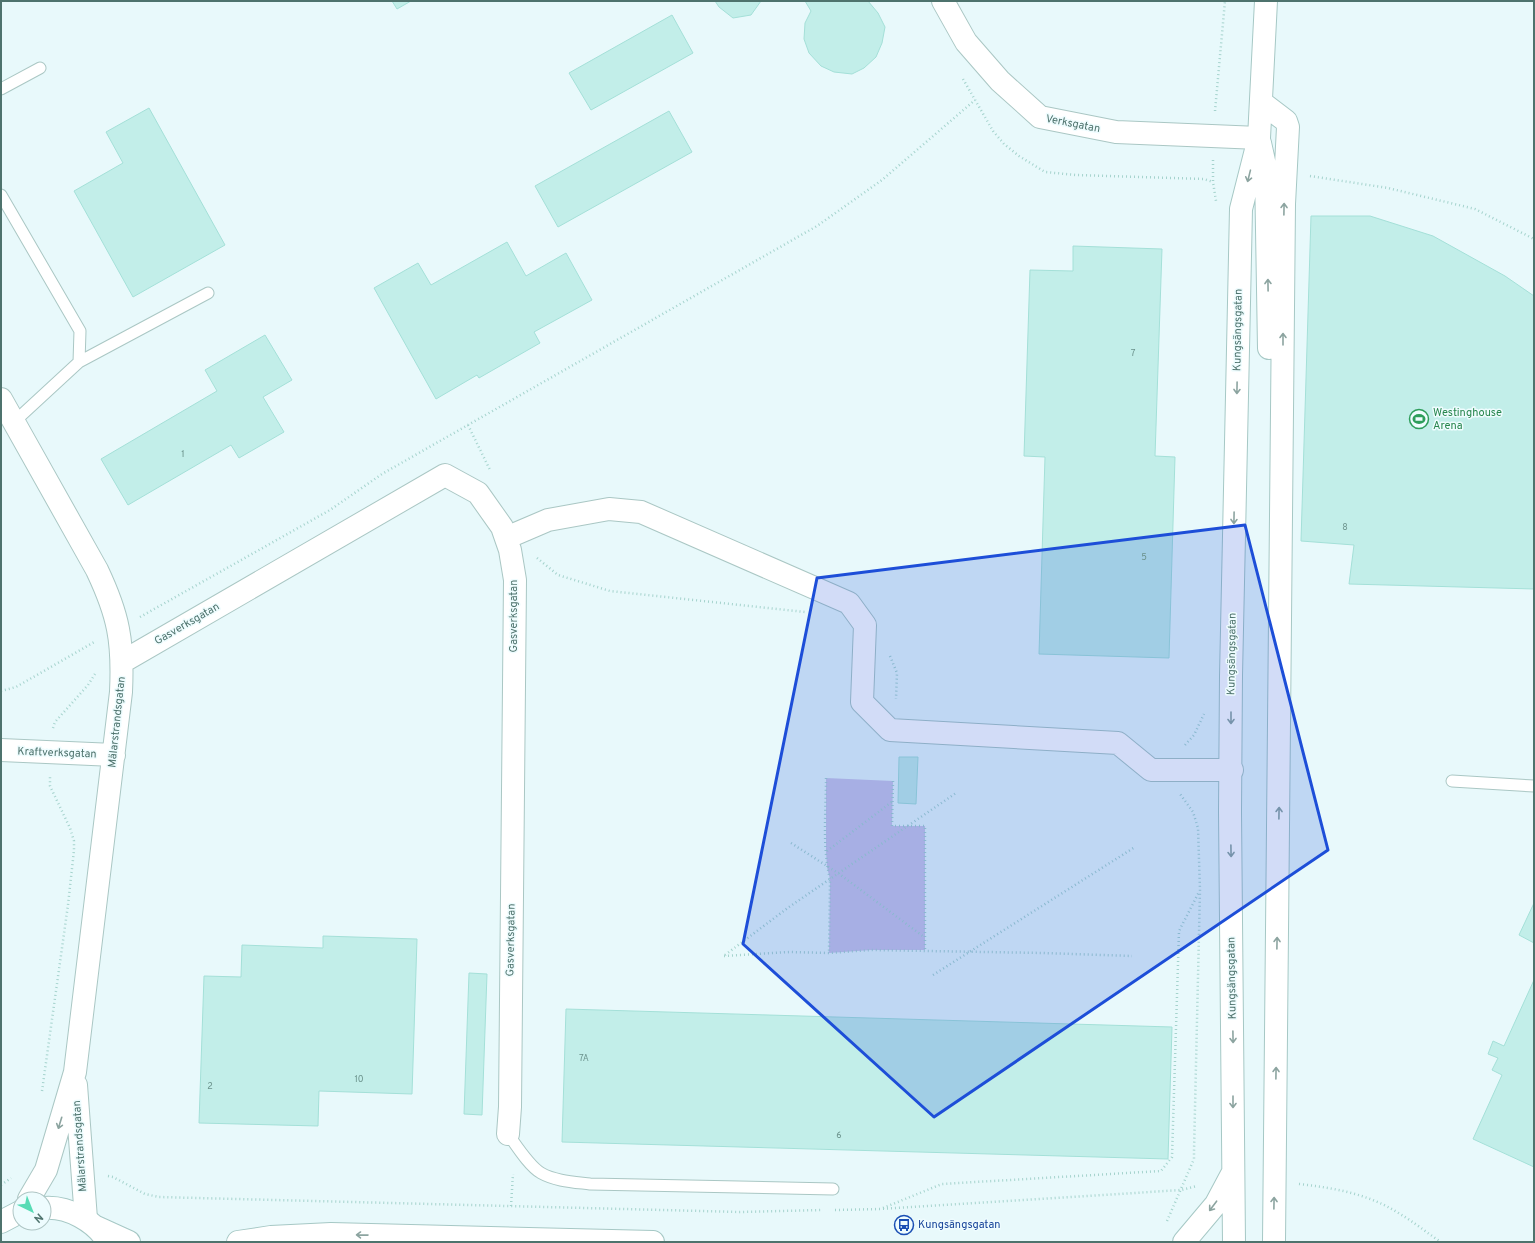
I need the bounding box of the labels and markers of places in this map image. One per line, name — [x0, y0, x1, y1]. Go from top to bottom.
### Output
place label: Westinghouse Arena — [1433, 406, 1502, 433]
sports icon: Westinghouse Arena — [1408, 408, 1430, 430]
bus stop icon: Kungsängsgatan — [893, 1214, 915, 1236]
place label: Kungsängsgatan — [918, 1218, 1001, 1232]

